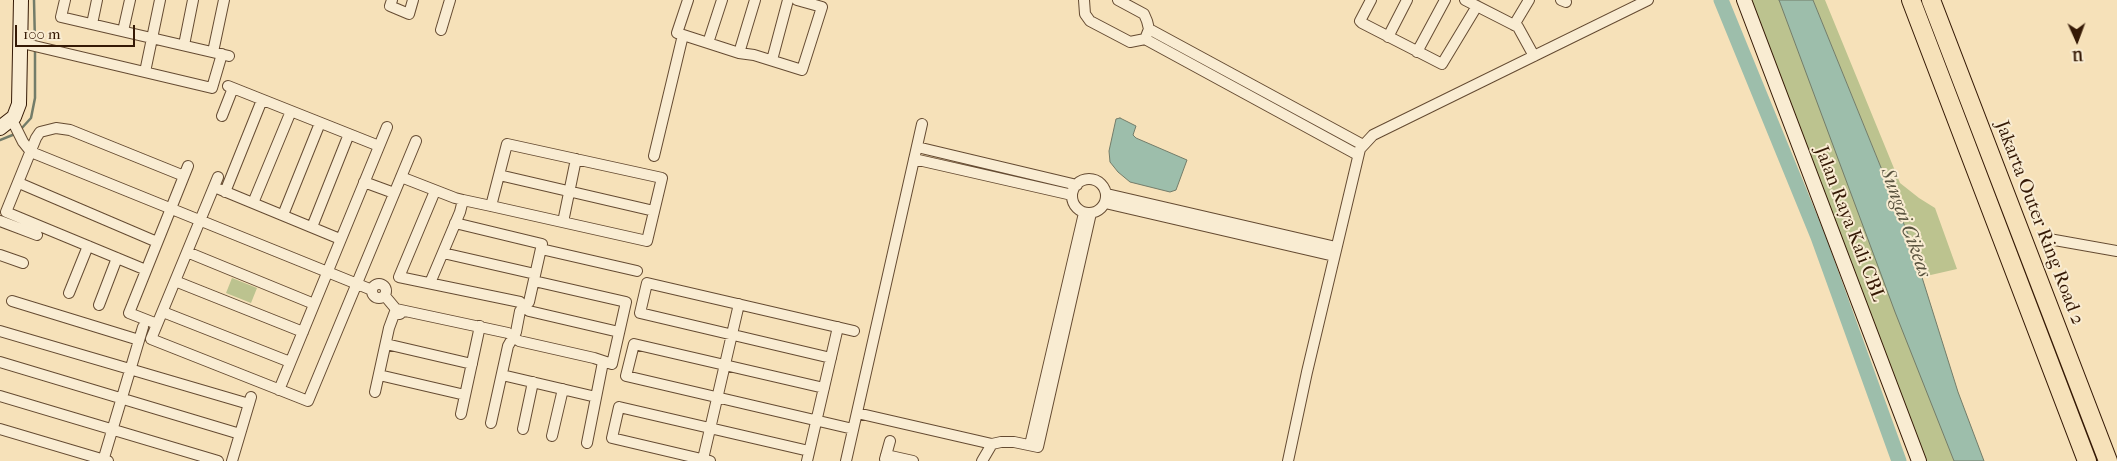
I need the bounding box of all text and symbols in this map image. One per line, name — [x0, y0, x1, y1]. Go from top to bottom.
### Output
scale bar — [18, 15, 138, 47]
north arrow — [2052, 15, 2102, 65]
text: 100 m — [23, 25, 61, 43]
text: U — [2072, 47, 2083, 64]
street label: Jakarta Outer Ring Road 2 — [1990, 118, 2088, 328]
street label: Jalan Raya Kali CBL — [1809, 143, 1889, 305]
water label: Sungai Cikeas — [1874, 165, 1936, 281]

